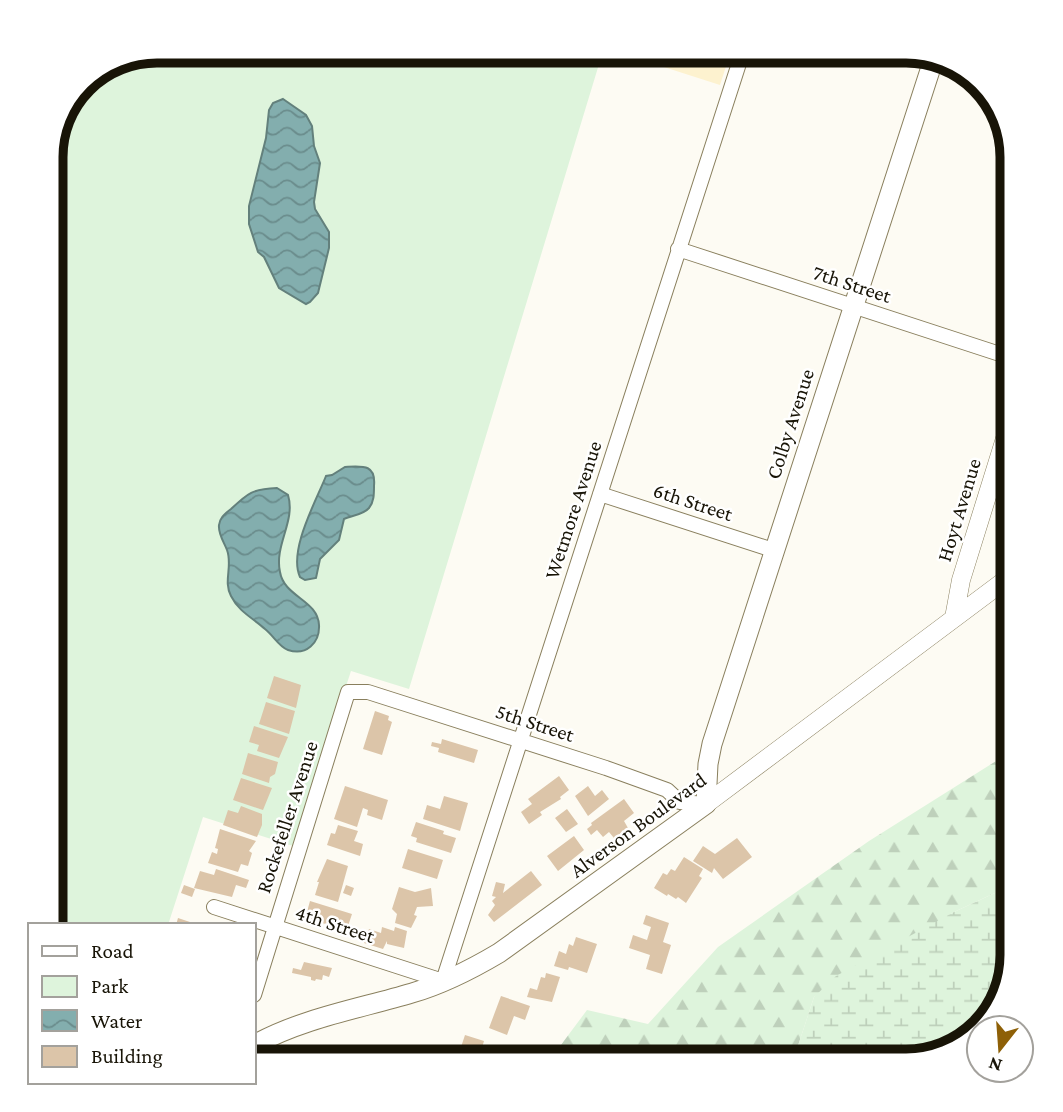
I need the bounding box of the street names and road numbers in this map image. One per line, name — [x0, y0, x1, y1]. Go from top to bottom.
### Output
street label: 7th Street — [810, 260, 895, 308]
street label: Colby Avenue — [761, 366, 819, 482]
street label: Wetmore Avenue — [539, 438, 607, 582]
street label: Hoyt Avenue — [932, 455, 986, 565]
street label: 6th Street — [650, 478, 737, 526]
street label: 5th Street — [493, 699, 578, 747]
street label: Rockefeller Avenue — [251, 738, 323, 896]
street label: Alverson Boulevard — [565, 768, 711, 882]
street label: 4th Street — [292, 900, 379, 948]

